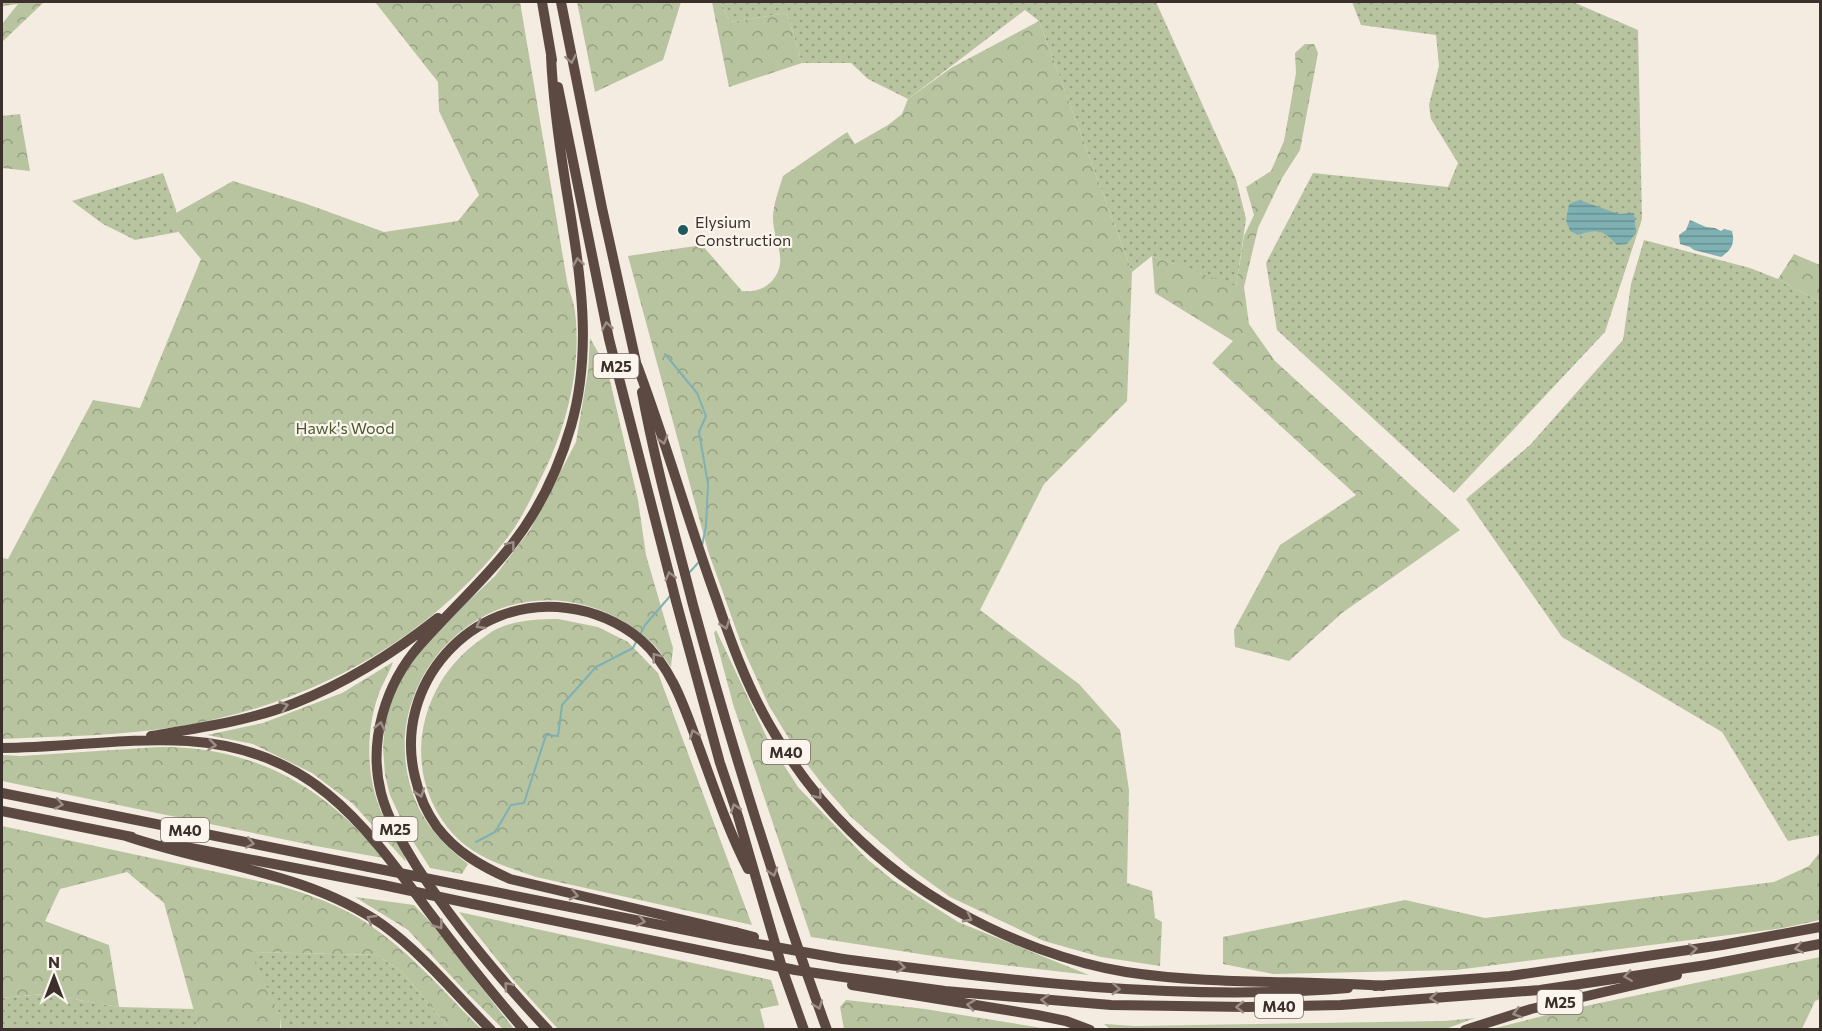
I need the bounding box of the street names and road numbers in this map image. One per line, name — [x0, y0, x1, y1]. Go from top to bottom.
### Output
road number: M25 — [594, 354, 638, 378]
road number: M40 — [762, 740, 810, 764]
road number: M25 — [372, 817, 418, 841]
road number: M40 — [161, 818, 209, 842]
road number: M25 — [1538, 990, 1582, 1014]
road number: M40 — [1255, 994, 1303, 1018]

